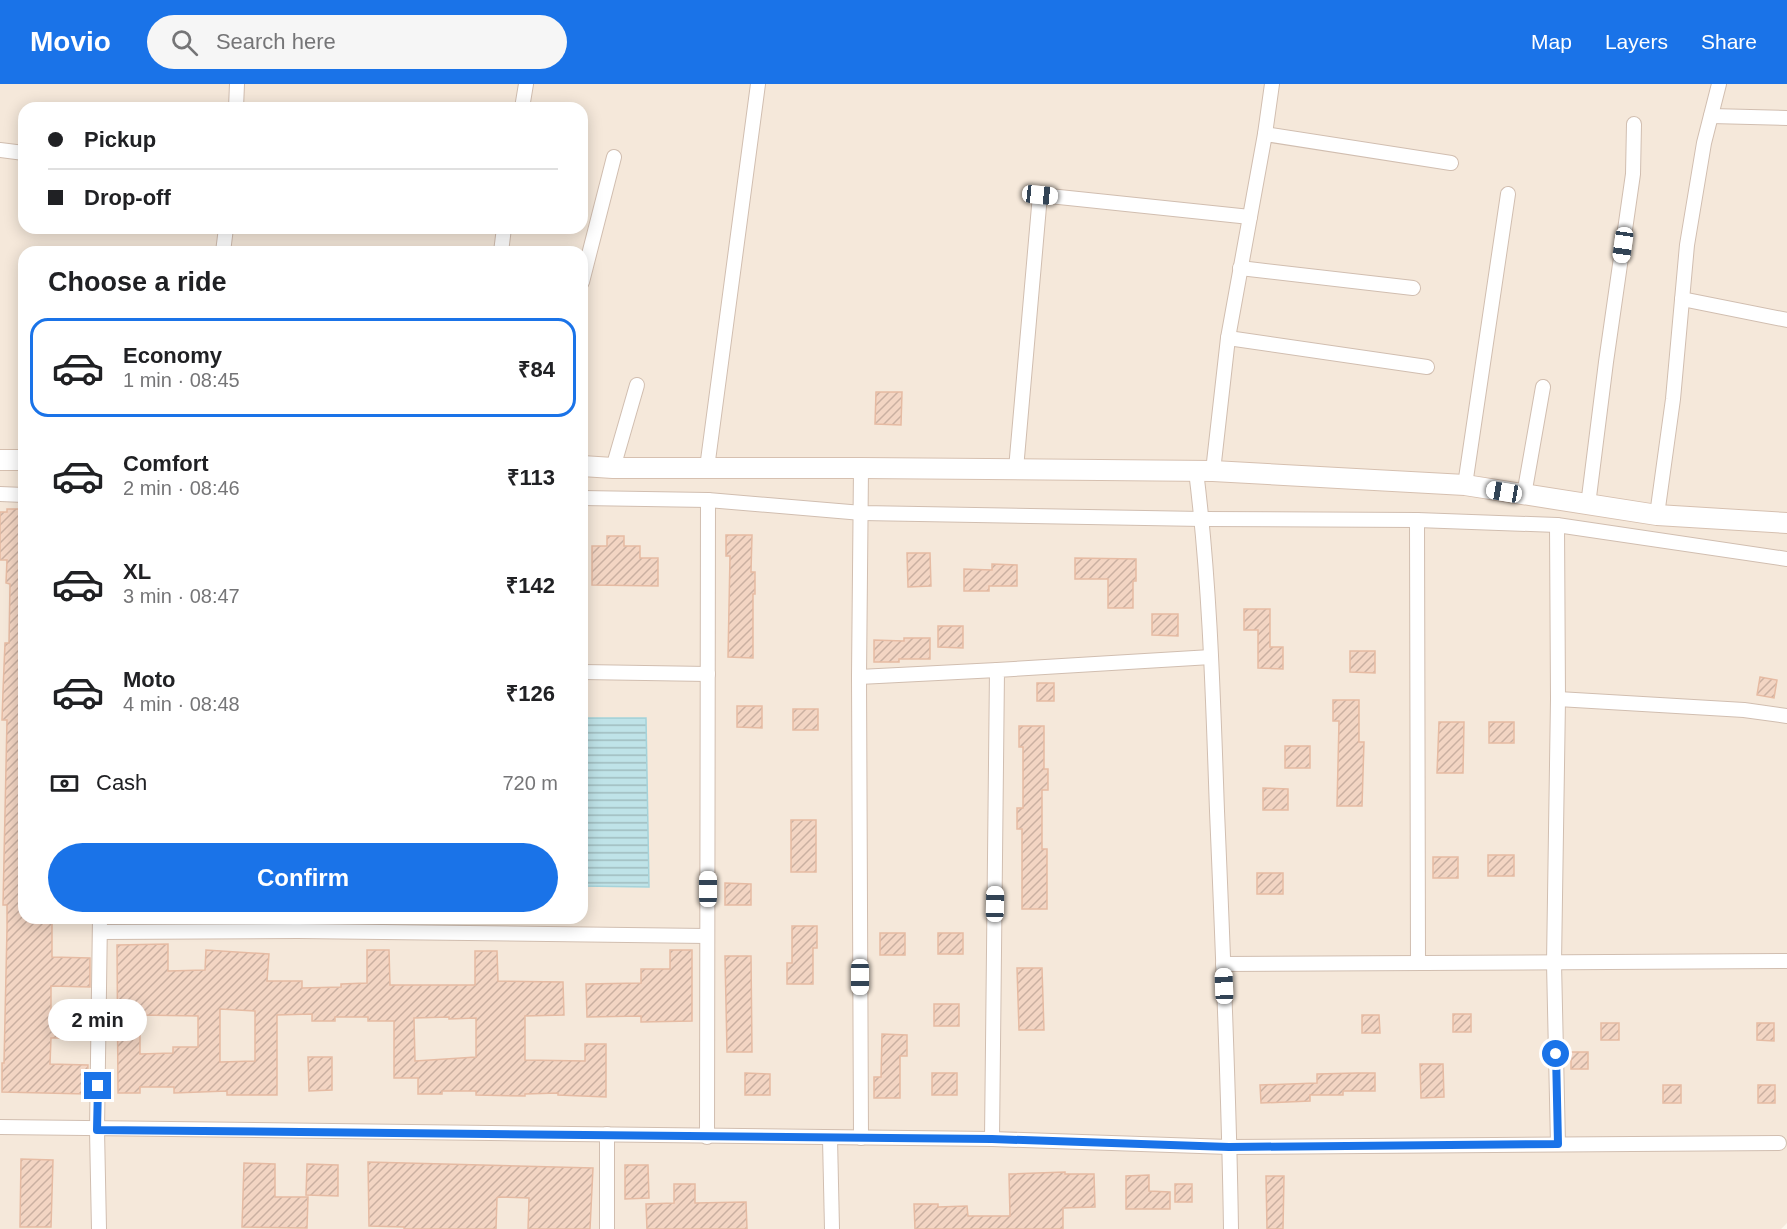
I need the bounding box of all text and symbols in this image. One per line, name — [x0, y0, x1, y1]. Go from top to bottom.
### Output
search box — [147, 15, 567, 69]
text: Movio — [30, 26, 111, 57]
icon: search — [168, 26, 201, 59]
text: Search here — [216, 29, 336, 54]
text: Map — [1531, 30, 1572, 53]
text: Layers — [1605, 30, 1668, 53]
text: Share — [1701, 30, 1757, 53]
text: Pickup — [84, 127, 156, 152]
car — [1021, 184, 1059, 206]
text: Drop-off — [84, 185, 171, 210]
car — [1612, 226, 1634, 264]
text: Choose a ride — [48, 267, 227, 297]
icon: car — [51, 341, 105, 395]
text: Economy — [123, 343, 222, 368]
text: ₹84 — [518, 357, 555, 382]
text: 1 min · 08:45 — [123, 369, 240, 391]
icon: car — [51, 449, 105, 503]
text: Comfort — [123, 451, 209, 476]
text: ₹113 — [507, 465, 555, 490]
text: 2 min · 08:46 — [123, 477, 240, 499]
car — [1485, 480, 1523, 504]
icon: car — [51, 557, 105, 611]
text: XL — [123, 559, 151, 584]
text: ₹142 — [506, 573, 555, 598]
text: 3 min · 08:47 — [123, 585, 240, 607]
icon: car — [51, 665, 105, 719]
text: Moto — [123, 667, 176, 692]
text: ₹126 — [506, 681, 555, 706]
text: 4 min · 08:48 — [123, 693, 240, 715]
icon: cash — [48, 767, 81, 800]
text: Cash — [96, 770, 147, 795]
text: 720 m — [502, 772, 558, 794]
button: Confirm — [48, 843, 558, 912]
car — [699, 871, 717, 907]
car — [986, 886, 1004, 922]
car — [851, 959, 869, 995]
car — [1214, 968, 1234, 1004]
callout: 2 min — [48, 999, 148, 1041]
text: 2 min — [71, 1009, 124, 1031]
route start — [1542, 1040, 1569, 1067]
route end — [84, 1072, 111, 1099]

